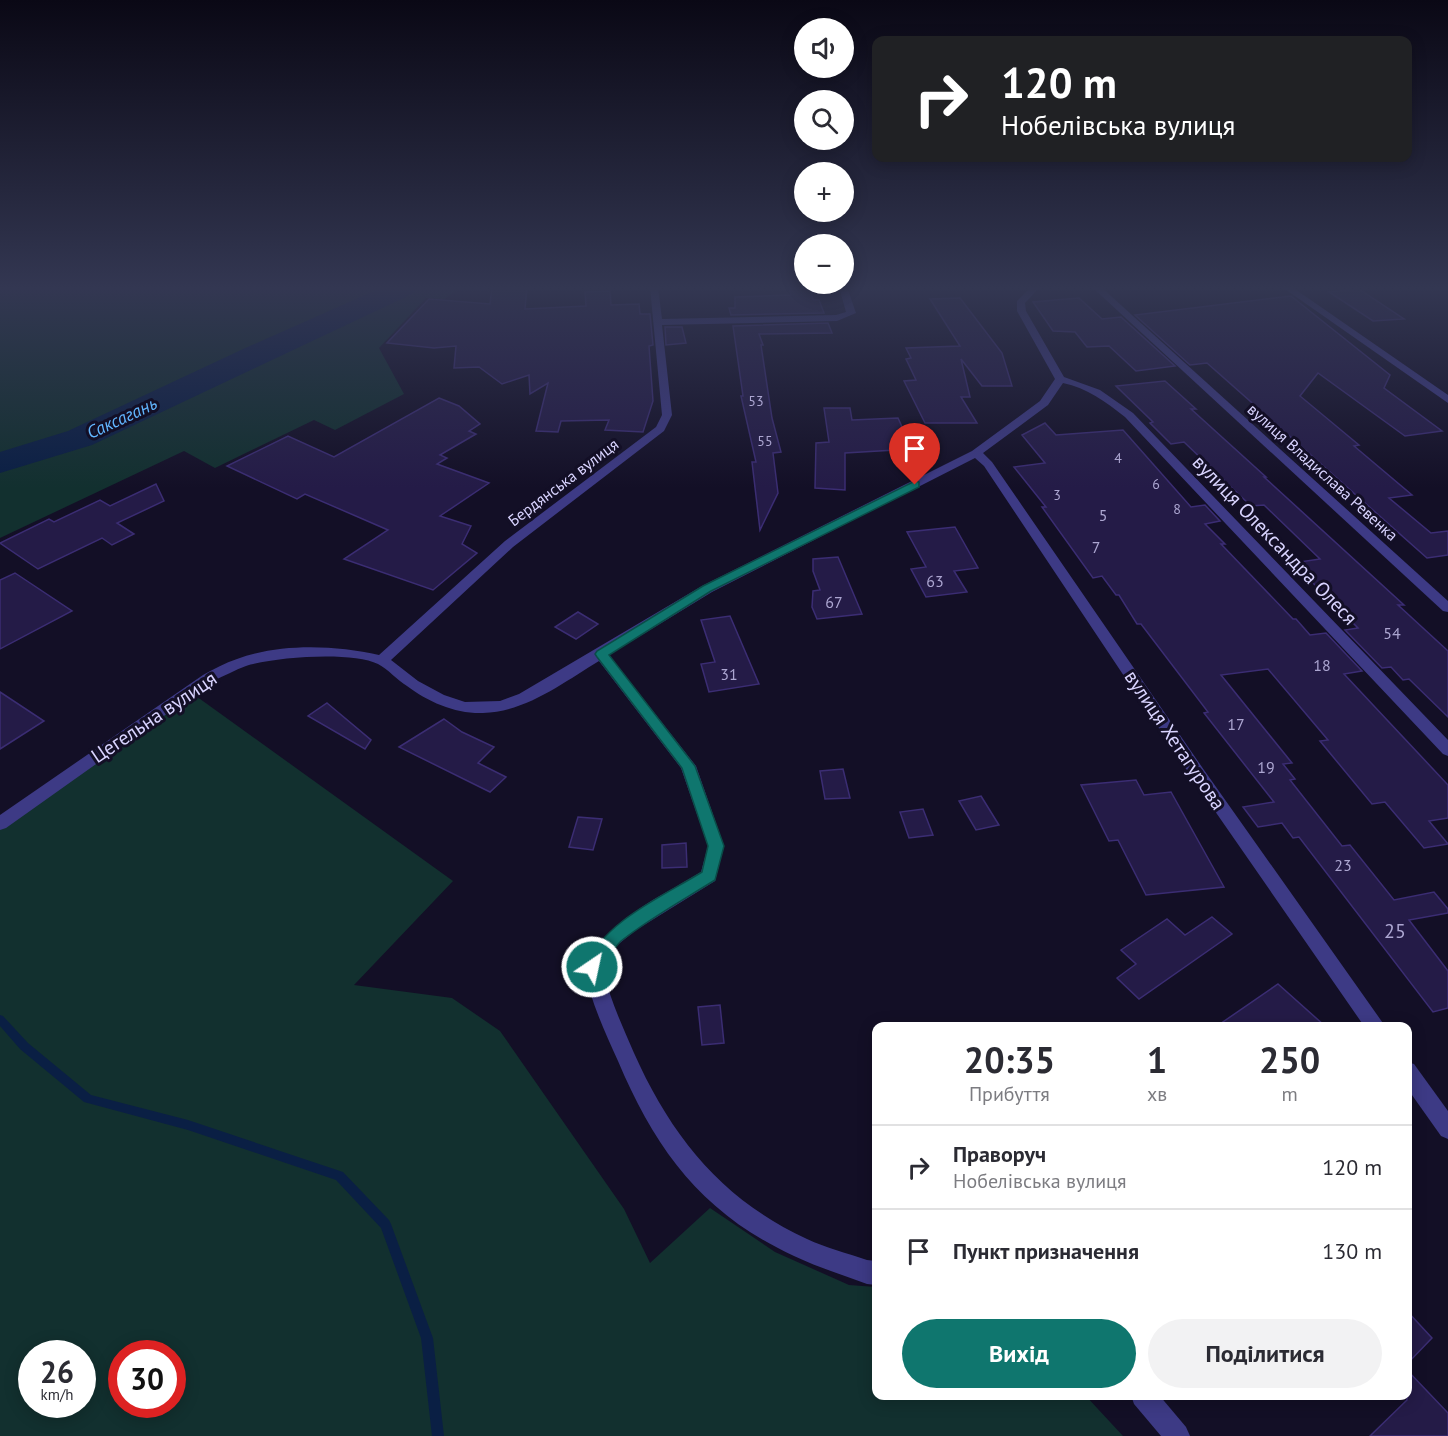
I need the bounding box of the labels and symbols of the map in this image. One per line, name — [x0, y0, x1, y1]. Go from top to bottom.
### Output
water label: Саксагань — [83, 391, 161, 444]
house number: 53 — [748, 392, 764, 410]
street label: вулиця Владислава Ревенка — [1244, 399, 1402, 545]
pin — [889, 423, 940, 485]
house number: 55 — [757, 432, 773, 450]
street label: Бердянська вулиця — [504, 434, 622, 530]
house number: 4 — [1114, 449, 1122, 467]
street label: вулиця Олександра Олеся — [1187, 449, 1363, 631]
house number: 6 — [1152, 475, 1160, 493]
house number: 3 — [1053, 486, 1061, 504]
house number: 8 — [1173, 500, 1181, 518]
house number: 5 — [1099, 505, 1107, 525]
house number: 7 — [1092, 537, 1100, 557]
house number: 63 — [926, 571, 944, 591]
house number: 67 — [825, 592, 843, 612]
house number: 54 — [1383, 623, 1401, 643]
house number: 18 — [1313, 655, 1331, 675]
house number: 31 — [720, 664, 738, 684]
street label: Цегельна вулиця — [86, 665, 222, 769]
street label: вулиця Хетагурова — [1119, 665, 1231, 815]
house number: 17 — [1227, 714, 1245, 734]
house number: 19 — [1257, 757, 1275, 777]
house number: 23 — [1334, 855, 1352, 875]
house number: 25 — [1384, 918, 1406, 944]
position arrow — [560, 935, 624, 999]
speed limit sign: 30 — [108, 1340, 186, 1418]

